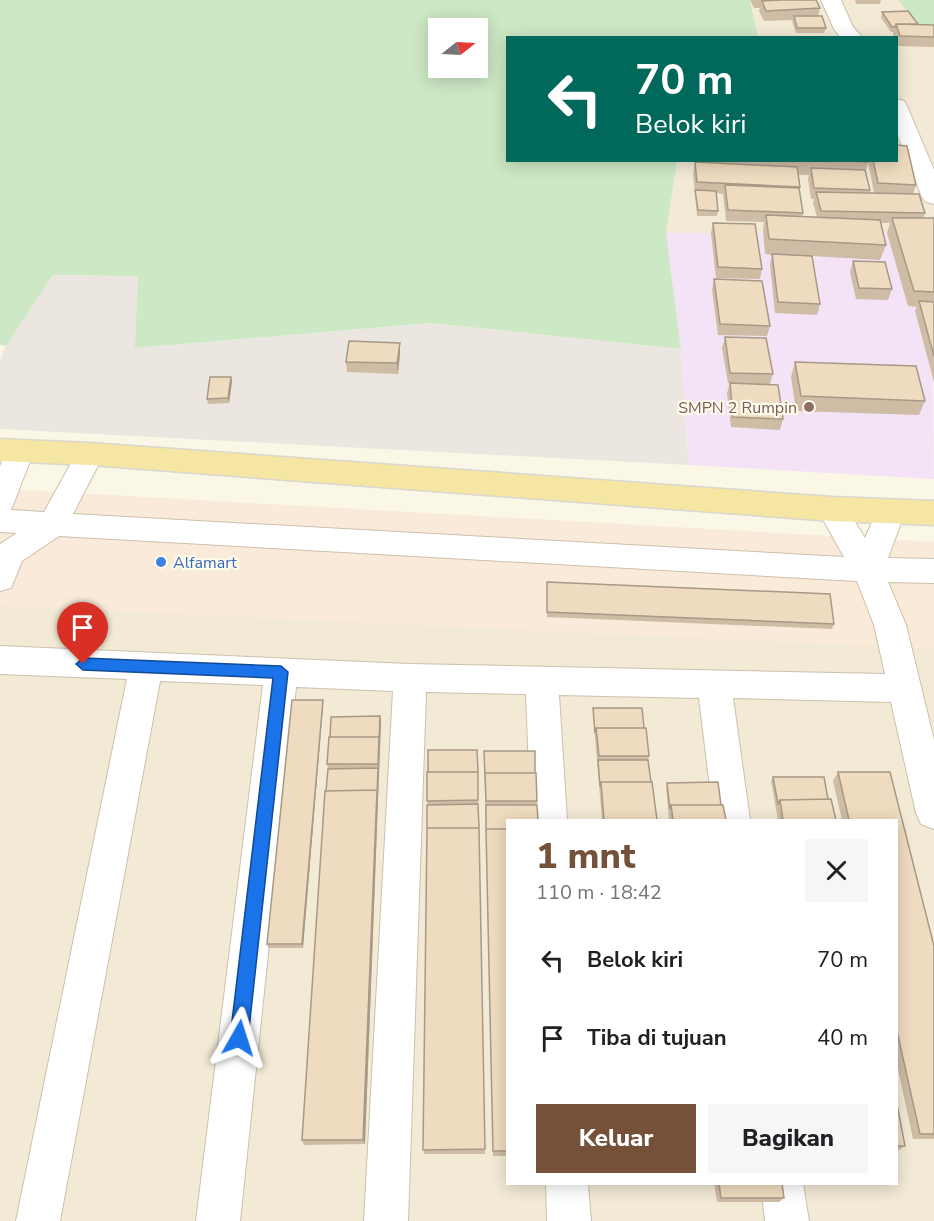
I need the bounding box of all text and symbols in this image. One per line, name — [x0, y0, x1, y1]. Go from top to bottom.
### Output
north arrow — [428, 18, 488, 78]
map controls — [428, 18, 488, 78]
text: 70 m — [635, 52, 734, 109]
icon: left — [536, 60, 614, 138]
text: Belok kiri — [635, 106, 747, 143]
place label: SMPN 2 Rumpin — [678, 397, 797, 419]
marker: SMPN 2 Rumpin — [802, 400, 816, 414]
place label: Alfamart — [173, 552, 237, 574]
marker: Alfamart — [154, 555, 168, 569]
pin — [57, 602, 108, 664]
icon: arrive — [66, 611, 99, 644]
text: 1 mnt — [536, 832, 636, 881]
button: close — [805, 839, 868, 902]
text: 110 m · 18:42 — [536, 879, 662, 906]
icon: left — [536, 944, 569, 977]
text: Belok kiri — [587, 945, 683, 975]
text: 70 m — [817, 945, 868, 975]
position arrow — [207, 1006, 271, 1070]
icon: arrive — [536, 1022, 569, 1055]
text: Tiba di tujuan — [587, 1023, 727, 1053]
text: 40 m — [817, 1023, 868, 1053]
button: Keluar — [536, 1104, 696, 1173]
button: Bagikan — [708, 1104, 868, 1173]

